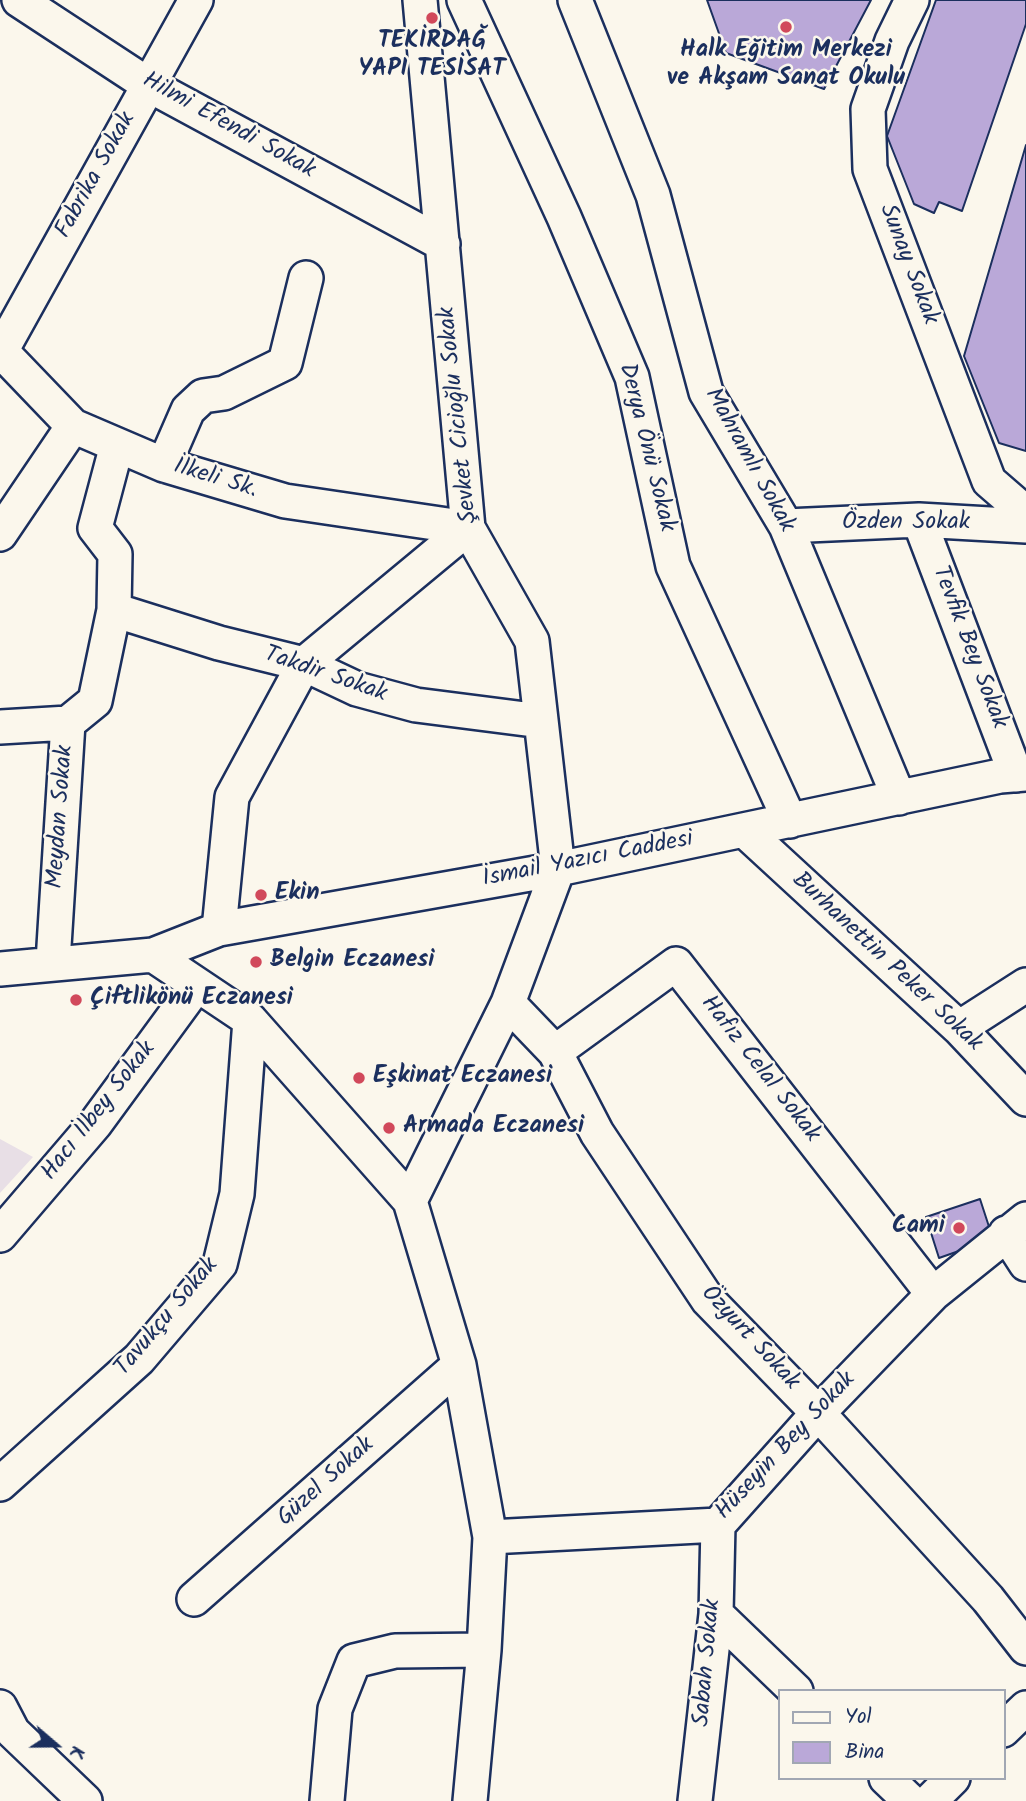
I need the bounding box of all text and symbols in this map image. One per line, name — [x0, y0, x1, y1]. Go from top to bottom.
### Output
marker: TEKİRDAĞ YAPI TESİSAT — [424, 10, 440, 26]
marker: Halk Eğitim Merkezi ve Akşam Sanat Okulu — [778, 19, 794, 35]
place label: TEKİRDAĞ YAPI TESİSAT — [359, 29, 505, 85]
place label: Halk Eğitim Merkezi ve Akşam Sanat Okulu — [667, 38, 905, 94]
street label: Hilmi Efendi Sokak — [136, 68, 320, 186]
street label: Fabrika Sokak — [51, 108, 143, 244]
street label: Sunay Sokak — [871, 201, 943, 329]
street label: Şevket Cicioğlu Sokak — [434, 305, 486, 525]
street label: Derya Önü Sokak — [610, 361, 680, 535]
street label: Mahramlı Sokak — [697, 384, 799, 538]
street label: İlkeli Sk. — [170, 454, 260, 506]
street label: Özden Sokak — [842, 510, 970, 538]
street label: Tevfik Bey Sokak — [924, 563, 1012, 733]
street label: Takdir Sokak — [260, 642, 390, 710]
street label: Meydan Sokak — [43, 744, 81, 890]
street label: İsmail Yazıcı Caddesi — [480, 826, 696, 896]
street label: Burhanettin Peker Sokak — [785, 867, 987, 1059]
place label: Ekin — [275, 881, 320, 909]
marker: Ekin — [253, 887, 269, 903]
place label: Belgin Eczanesi — [270, 948, 435, 976]
marker: Belgin Eczanesi — [248, 954, 264, 970]
place label: Çiftlikönü Eczanesi — [90, 986, 293, 1014]
street label: Hafız Celal Sokak — [693, 991, 825, 1149]
marker: Çiftlikönü Eczanesi — [68, 992, 84, 1008]
street label: Hacı İlbey Sokak — [37, 1037, 163, 1187]
place label: Eşkinat Eczanesi — [373, 1064, 552, 1092]
marker: Eşkinat Eczanesi — [351, 1070, 367, 1086]
place label: Armada Eczanesi — [403, 1114, 584, 1142]
marker: Armada Eczanesi — [381, 1120, 397, 1136]
place label: Cami — [892, 1214, 945, 1242]
marker: Cami — [951, 1220, 967, 1236]
street label: Tavukçu Sokak — [110, 1253, 226, 1383]
street label: Özyurt Sokak — [693, 1281, 805, 1397]
street label: Hüseyin Bey Sokak — [711, 1367, 863, 1527]
street label: Güzel Sokak — [273, 1432, 381, 1534]
street label: Sabah Sokak — [689, 1598, 729, 1728]
legend — [778, 1689, 1005, 1780]
text: Yol — [845, 1701, 872, 1734]
north arrow — [21, 1710, 91, 1780]
text: Bina — [845, 1736, 884, 1769]
text: K — [60, 1742, 92, 1763]

